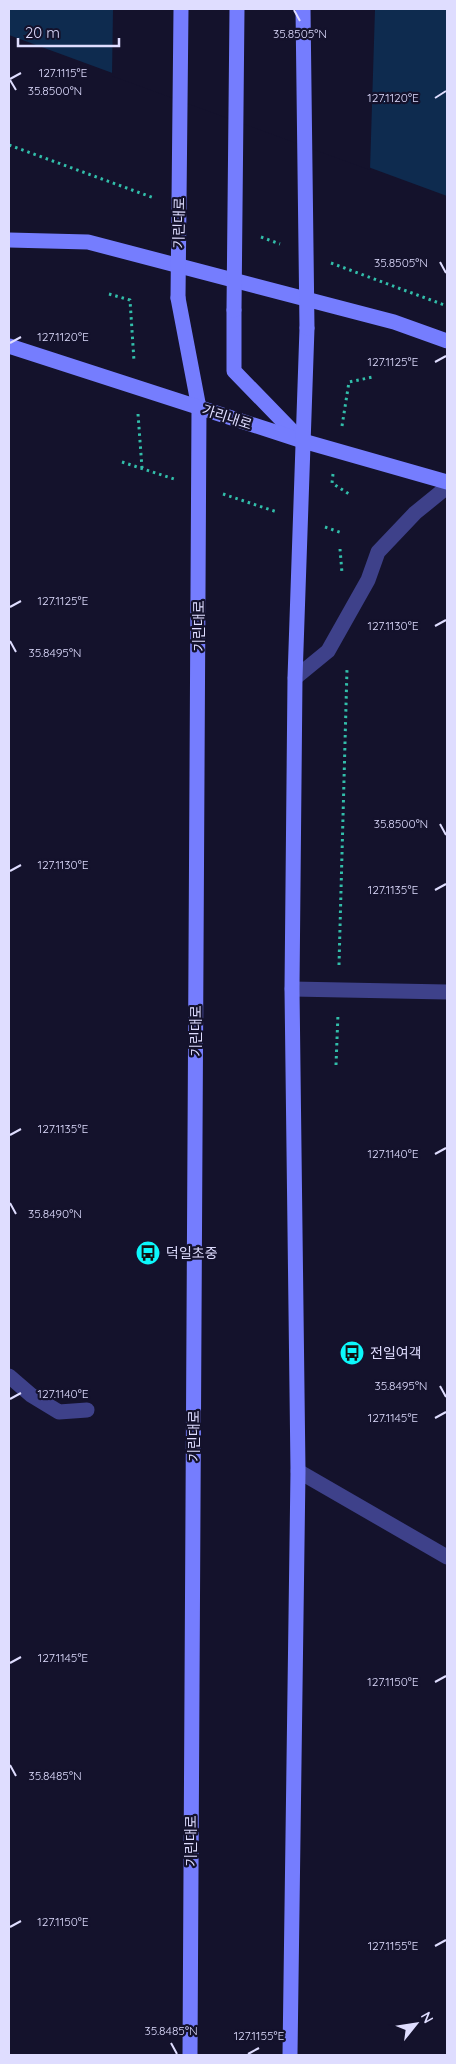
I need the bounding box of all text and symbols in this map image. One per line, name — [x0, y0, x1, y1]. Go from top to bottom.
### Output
scale bar — [18, 15, 119, 47]
text: 20 m — [25, 23, 60, 42]
text: 35.8505°N — [273, 26, 327, 41]
text: 127.1115°E — [39, 65, 87, 80]
text: 35.8500°N — [28, 83, 82, 98]
text: 127.1120°E — [367, 90, 419, 105]
street label: 기린대로 — [170, 197, 188, 249]
text: 35.8505°N — [374, 255, 428, 270]
text: 127.1120°E — [37, 329, 89, 344]
text: 127.1125°E — [368, 354, 419, 369]
street label: 가리내로 — [200, 400, 254, 434]
text: 127.1125°E — [38, 593, 89, 608]
street label: 기린대로 — [190, 600, 208, 652]
text: 127.1130°E — [367, 618, 419, 633]
text: 35.8495°N — [28, 645, 82, 660]
text: 35.8500°N — [374, 816, 428, 831]
text: 127.1130°E — [37, 857, 89, 872]
text: 127.1135°E — [368, 882, 418, 897]
street label: 기린대로 — [187, 1005, 205, 1057]
text: 127.1135°E — [38, 1121, 88, 1136]
text: 127.1140°E — [368, 1146, 419, 1161]
text: 35.8490°N — [28, 1206, 82, 1221]
bus stop icon: 덕일초중 — [135, 1240, 161, 1266]
place label: 덕일초중 — [166, 1244, 218, 1262]
bus stop icon: 전일여객 — [339, 1340, 365, 1366]
place label: 전일여객 — [370, 1344, 422, 1362]
text: 35.8495°N — [374, 1378, 428, 1393]
text: 127.1140°E — [38, 1386, 89, 1401]
street label: 기린대로 — [185, 1410, 203, 1462]
text: 127.1145°E — [368, 1410, 418, 1425]
text: 127.1145°E — [38, 1650, 88, 1665]
text: 127.1150°E — [367, 1674, 419, 1689]
text: 35.8485°N — [28, 1768, 82, 1783]
street label: 기린대로 — [182, 1815, 200, 1867]
text: 127.1150°E — [37, 1914, 89, 1929]
text: 127.1155°E — [368, 1938, 419, 1953]
north arrow — [391, 1999, 441, 2049]
text: N — [417, 2009, 438, 2026]
text: 35.8485°N — [144, 2023, 198, 2038]
text: 127.1155°E — [234, 2028, 285, 2043]

